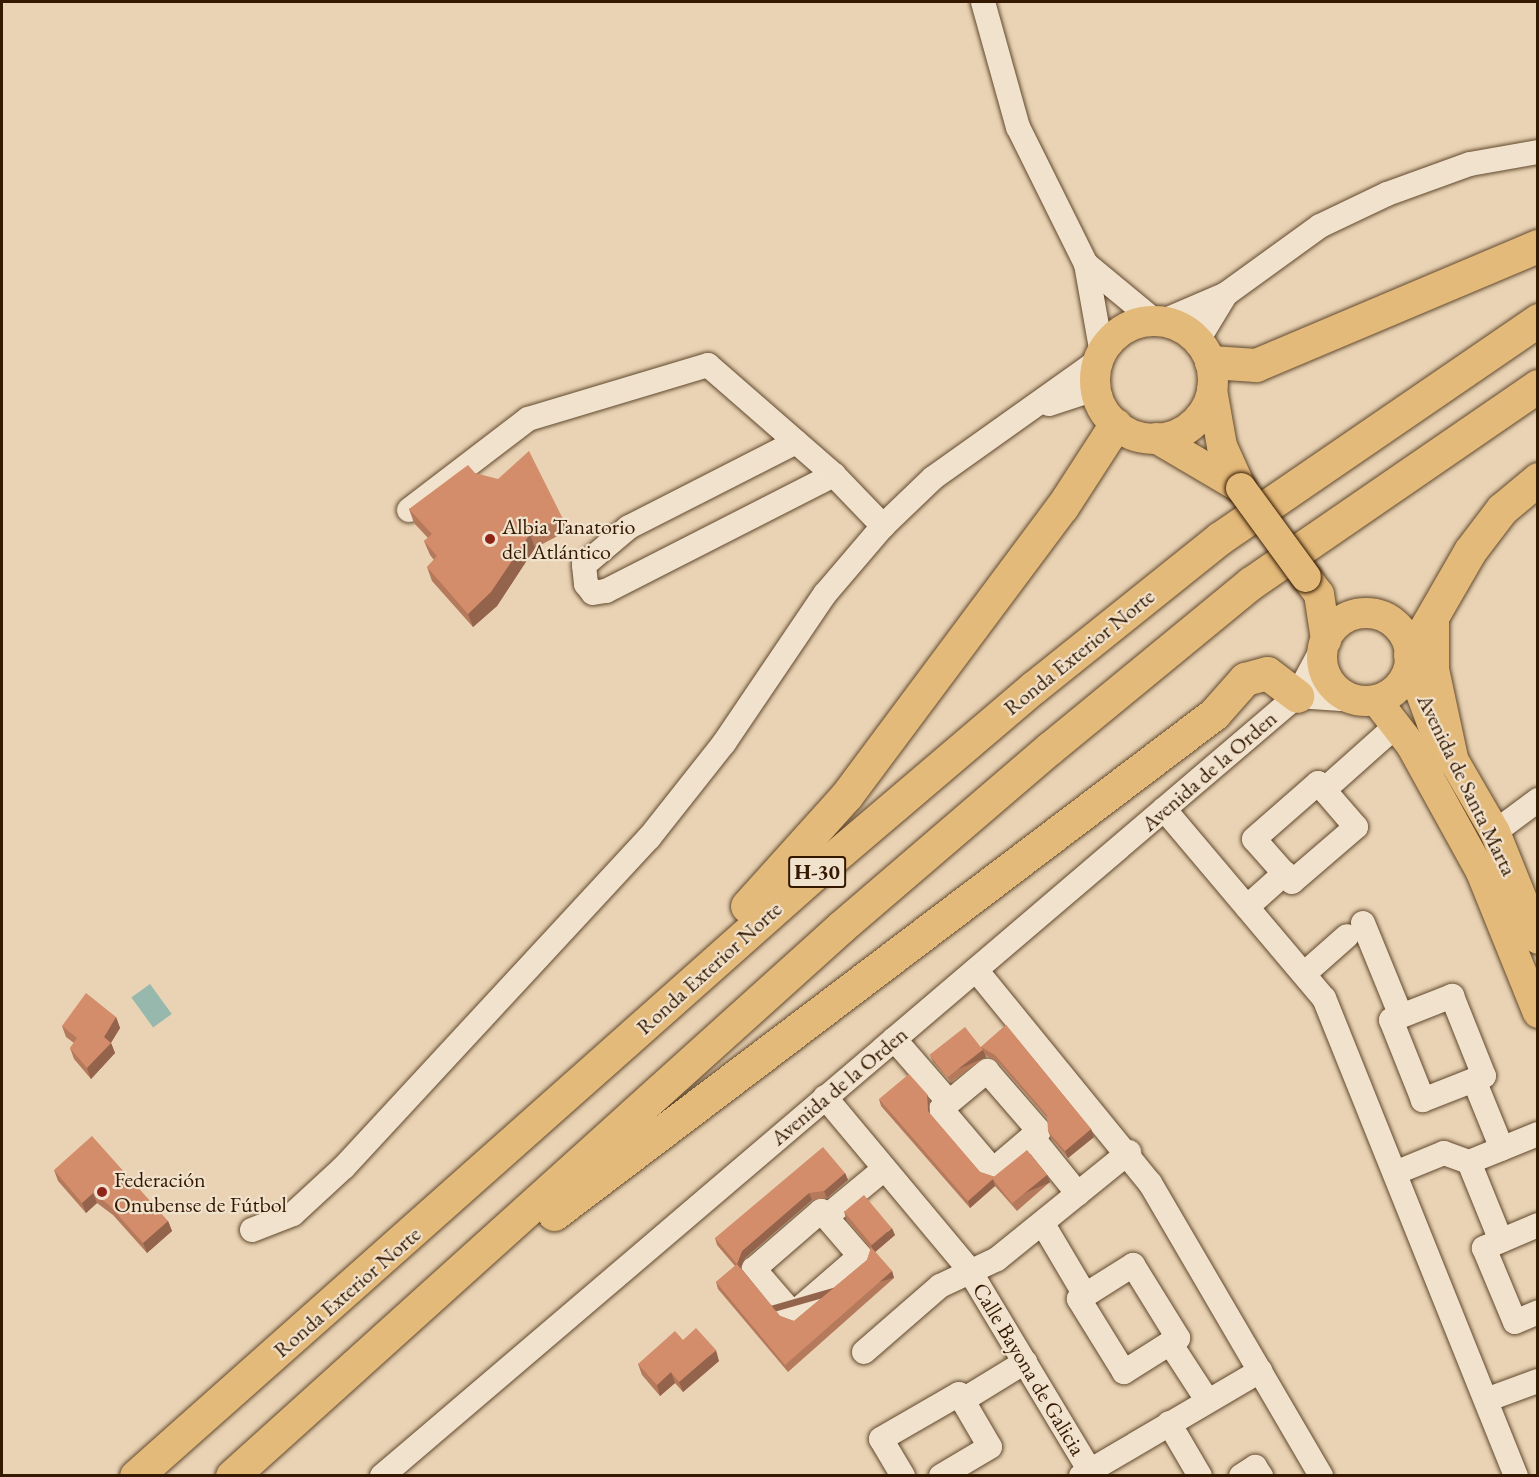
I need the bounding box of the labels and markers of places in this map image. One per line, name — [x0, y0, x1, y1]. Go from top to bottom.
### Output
place label: Albia Tanatorio del Atlántico — [502, 513, 635, 564]
marker: Albia Tanatorio del Atlántico — [483, 532, 497, 546]
place label: Federación Onubense de Fútbol — [114, 1166, 287, 1218]
marker: Federación Onubense de Fútbol — [95, 1185, 109, 1199]

